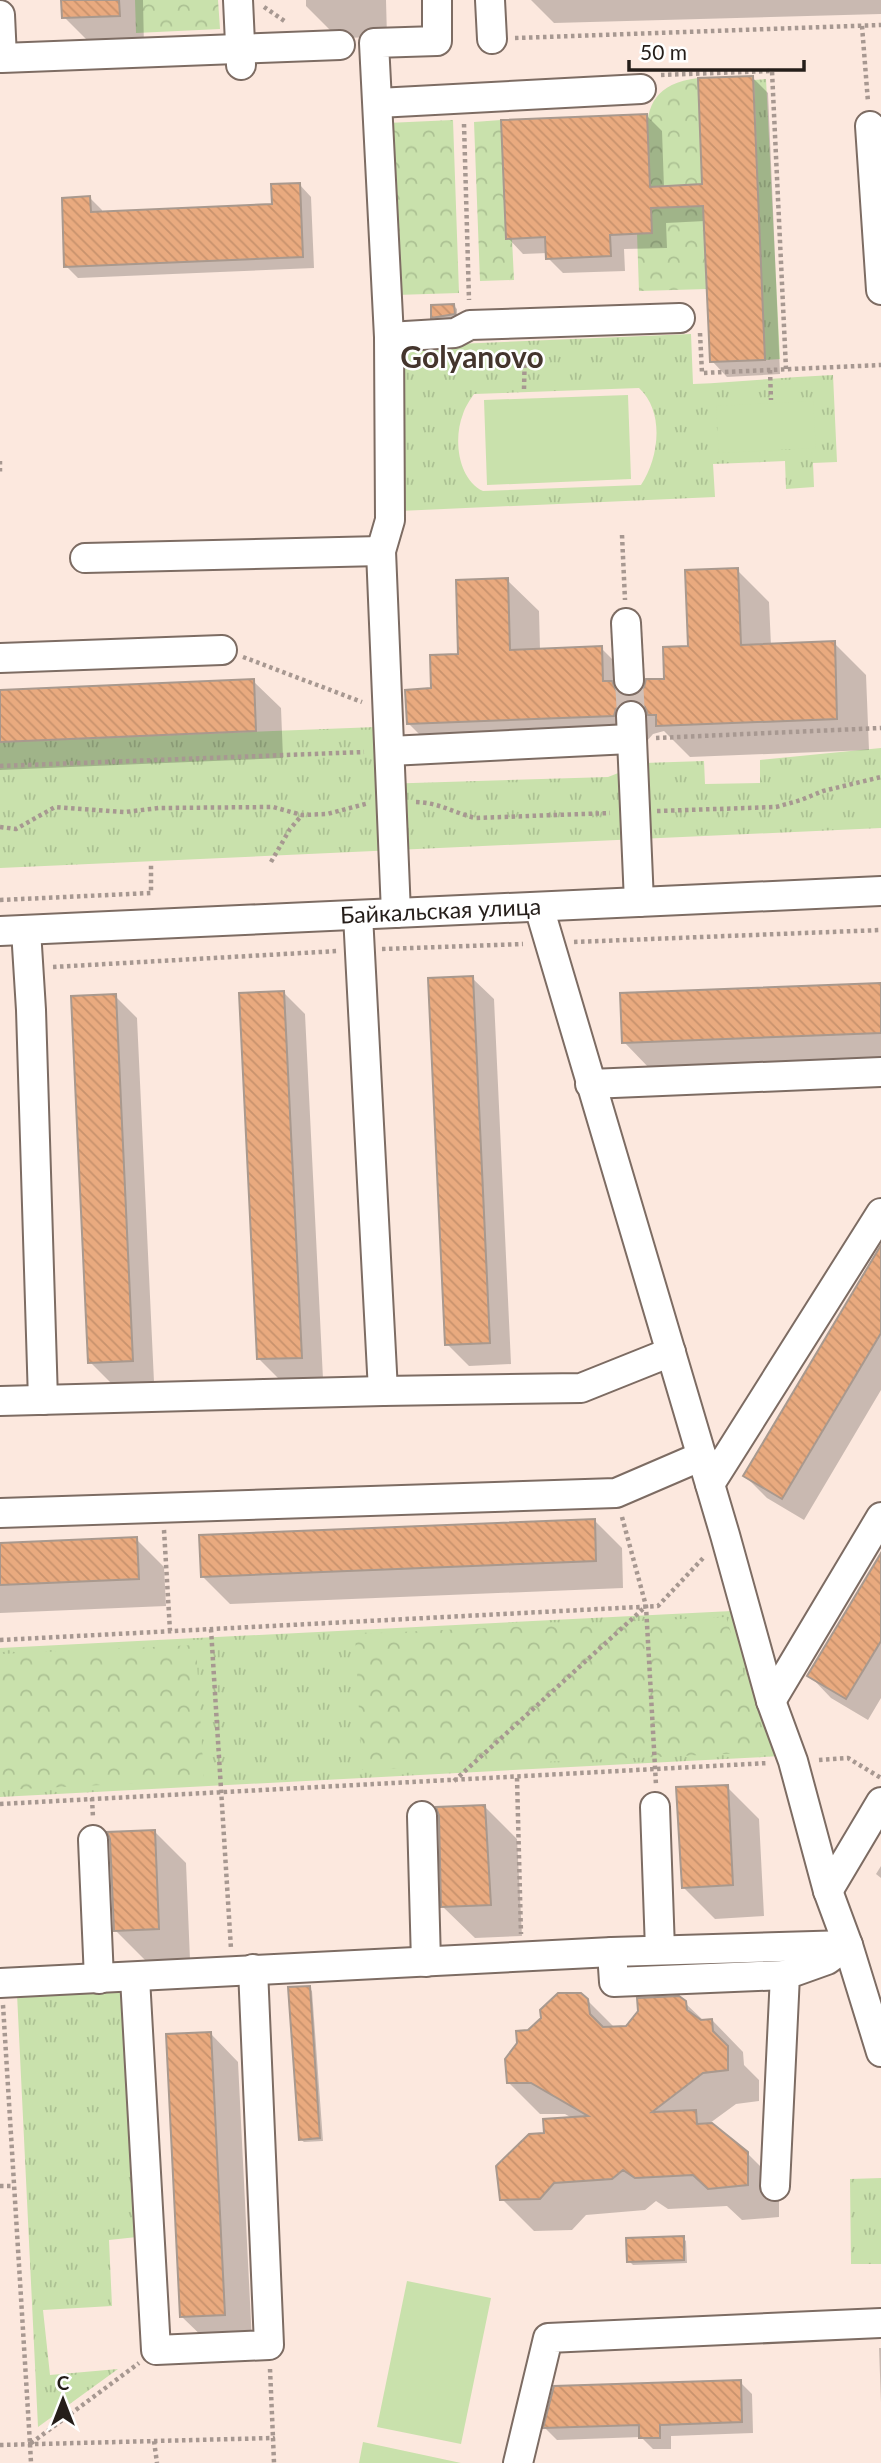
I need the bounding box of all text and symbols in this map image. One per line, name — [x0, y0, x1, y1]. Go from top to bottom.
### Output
scale bar — [629, 28, 804, 72]
text: 50 m — [640, 39, 687, 64]
district label: Golyanovo — [400, 338, 544, 374]
street label: Байкальская улица — [339, 891, 542, 929]
north arrow — [28, 2365, 98, 2435]
text: С — [57, 2371, 70, 2394]

